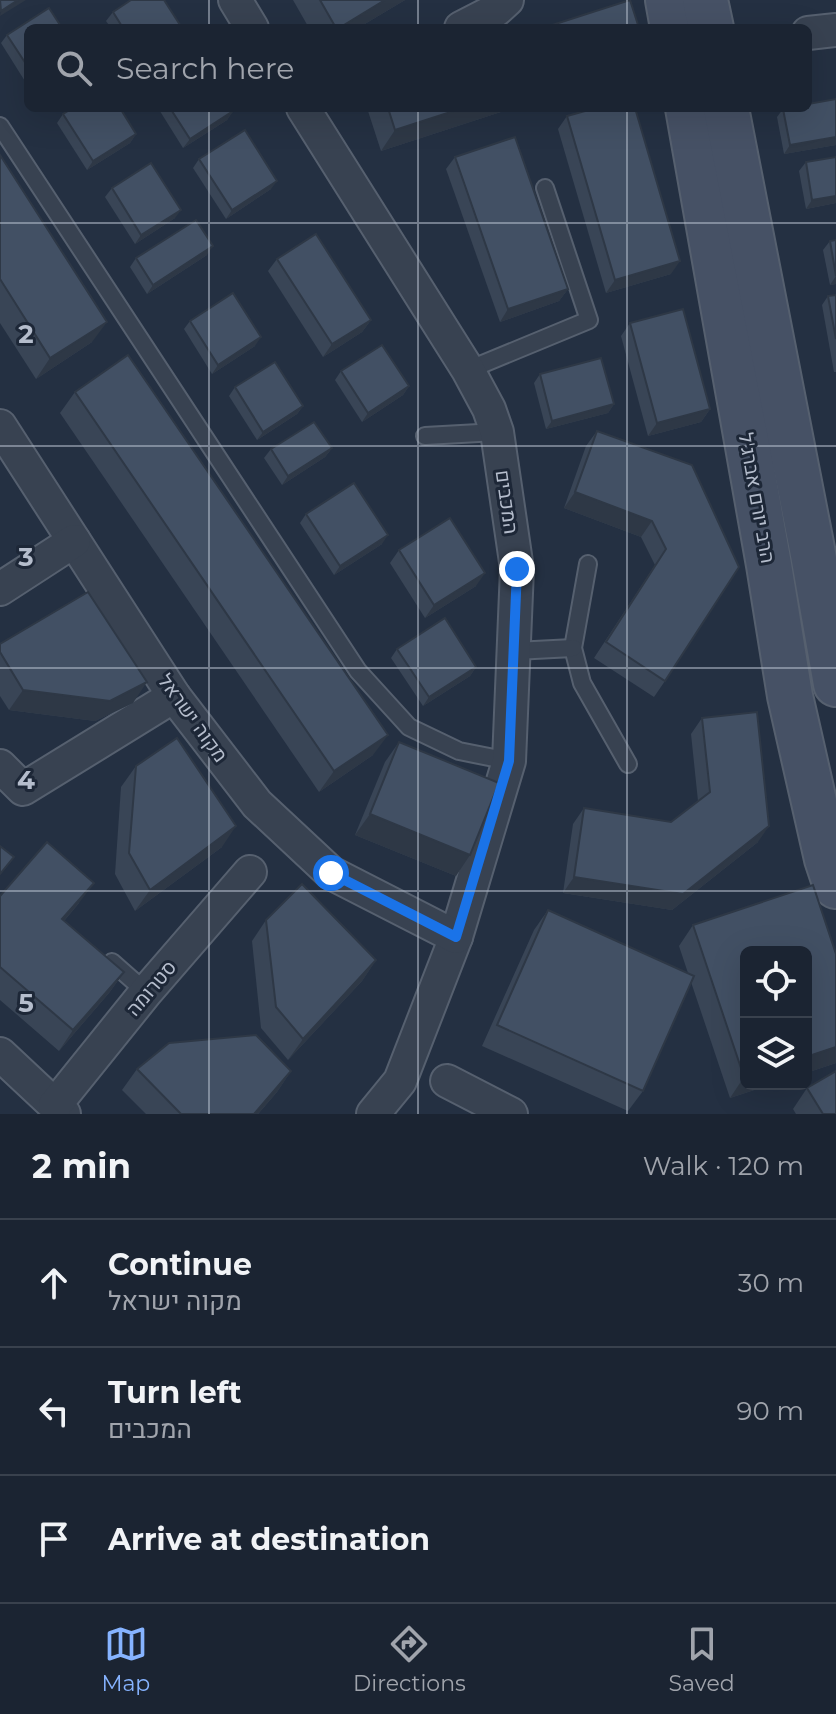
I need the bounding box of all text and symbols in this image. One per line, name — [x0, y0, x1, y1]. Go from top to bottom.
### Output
search box — [24, 24, 812, 112]
icon: search — [52, 46, 96, 90]
text: Search here — [116, 50, 294, 87]
text: 2 — [18, 318, 34, 350]
street label: הרב יורם אברג'ל — [734, 431, 780, 565]
street label: המכבים — [491, 468, 523, 536]
text: 3 — [17, 541, 34, 573]
route end — [499, 551, 535, 587]
street label: מקוה ישראל — [153, 669, 233, 767]
text: 4 — [17, 764, 35, 796]
route start — [313, 855, 349, 891]
map controls — [740, 946, 812, 1090]
button: locate — [740, 946, 812, 1018]
street label: סטרומה — [121, 955, 181, 1021]
text: 5 — [18, 987, 34, 1019]
button: layers — [740, 1018, 812, 1090]
text: 2 min — [32, 1145, 131, 1187]
text: Walk · 120 m — [643, 1150, 804, 1182]
text: Continue — [108, 1246, 252, 1283]
icon: ahead — [32, 1261, 76, 1305]
text: 30 m — [738, 1267, 804, 1299]
text: מקוה ישראל — [108, 1285, 242, 1317]
text: Turn left — [108, 1374, 241, 1411]
icon: left — [32, 1389, 76, 1433]
text: 90 m — [737, 1395, 804, 1427]
text: המכבים — [108, 1413, 192, 1445]
icon: arrive — [32, 1517, 76, 1561]
text: Arrive at destination — [108, 1521, 430, 1558]
tab: Map — [101, 1622, 150, 1697]
tab: Directions — [353, 1622, 466, 1697]
tab: Saved — [669, 1622, 735, 1697]

